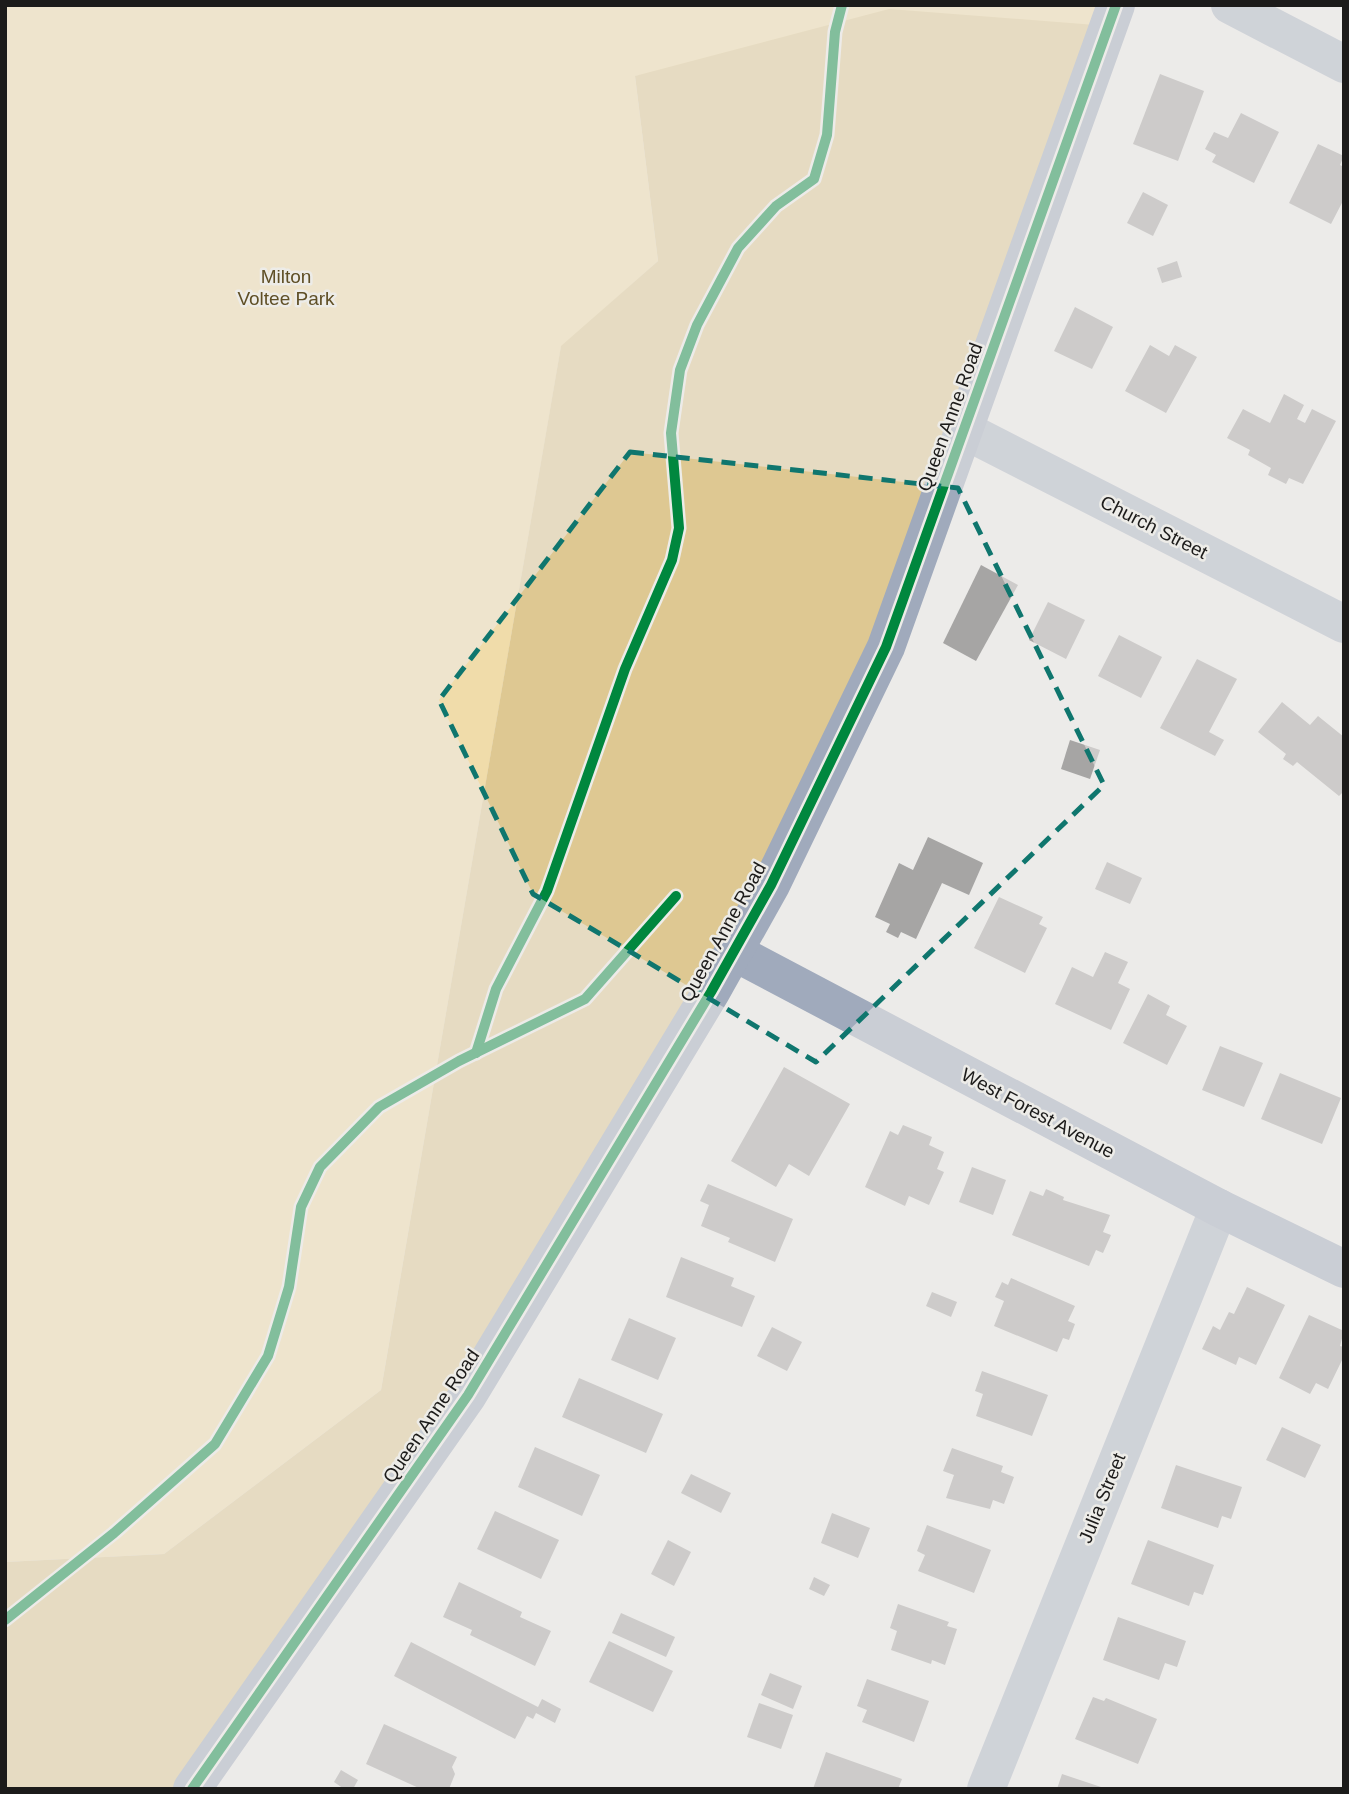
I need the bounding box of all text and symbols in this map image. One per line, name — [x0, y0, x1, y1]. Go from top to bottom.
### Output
park label: Milton Voltee Park — [237, 266, 335, 309]
street label: Queen Anne Road — [913, 340, 987, 494]
street label: Church Street — [1097, 491, 1212, 563]
street label: Queen Anne Road — [676, 859, 770, 1005]
street label: West Forest Avenue — [958, 1064, 1118, 1162]
street label: Queen Anne Road — [379, 1345, 483, 1487]
street label: Julia Street — [1074, 1449, 1130, 1546]

